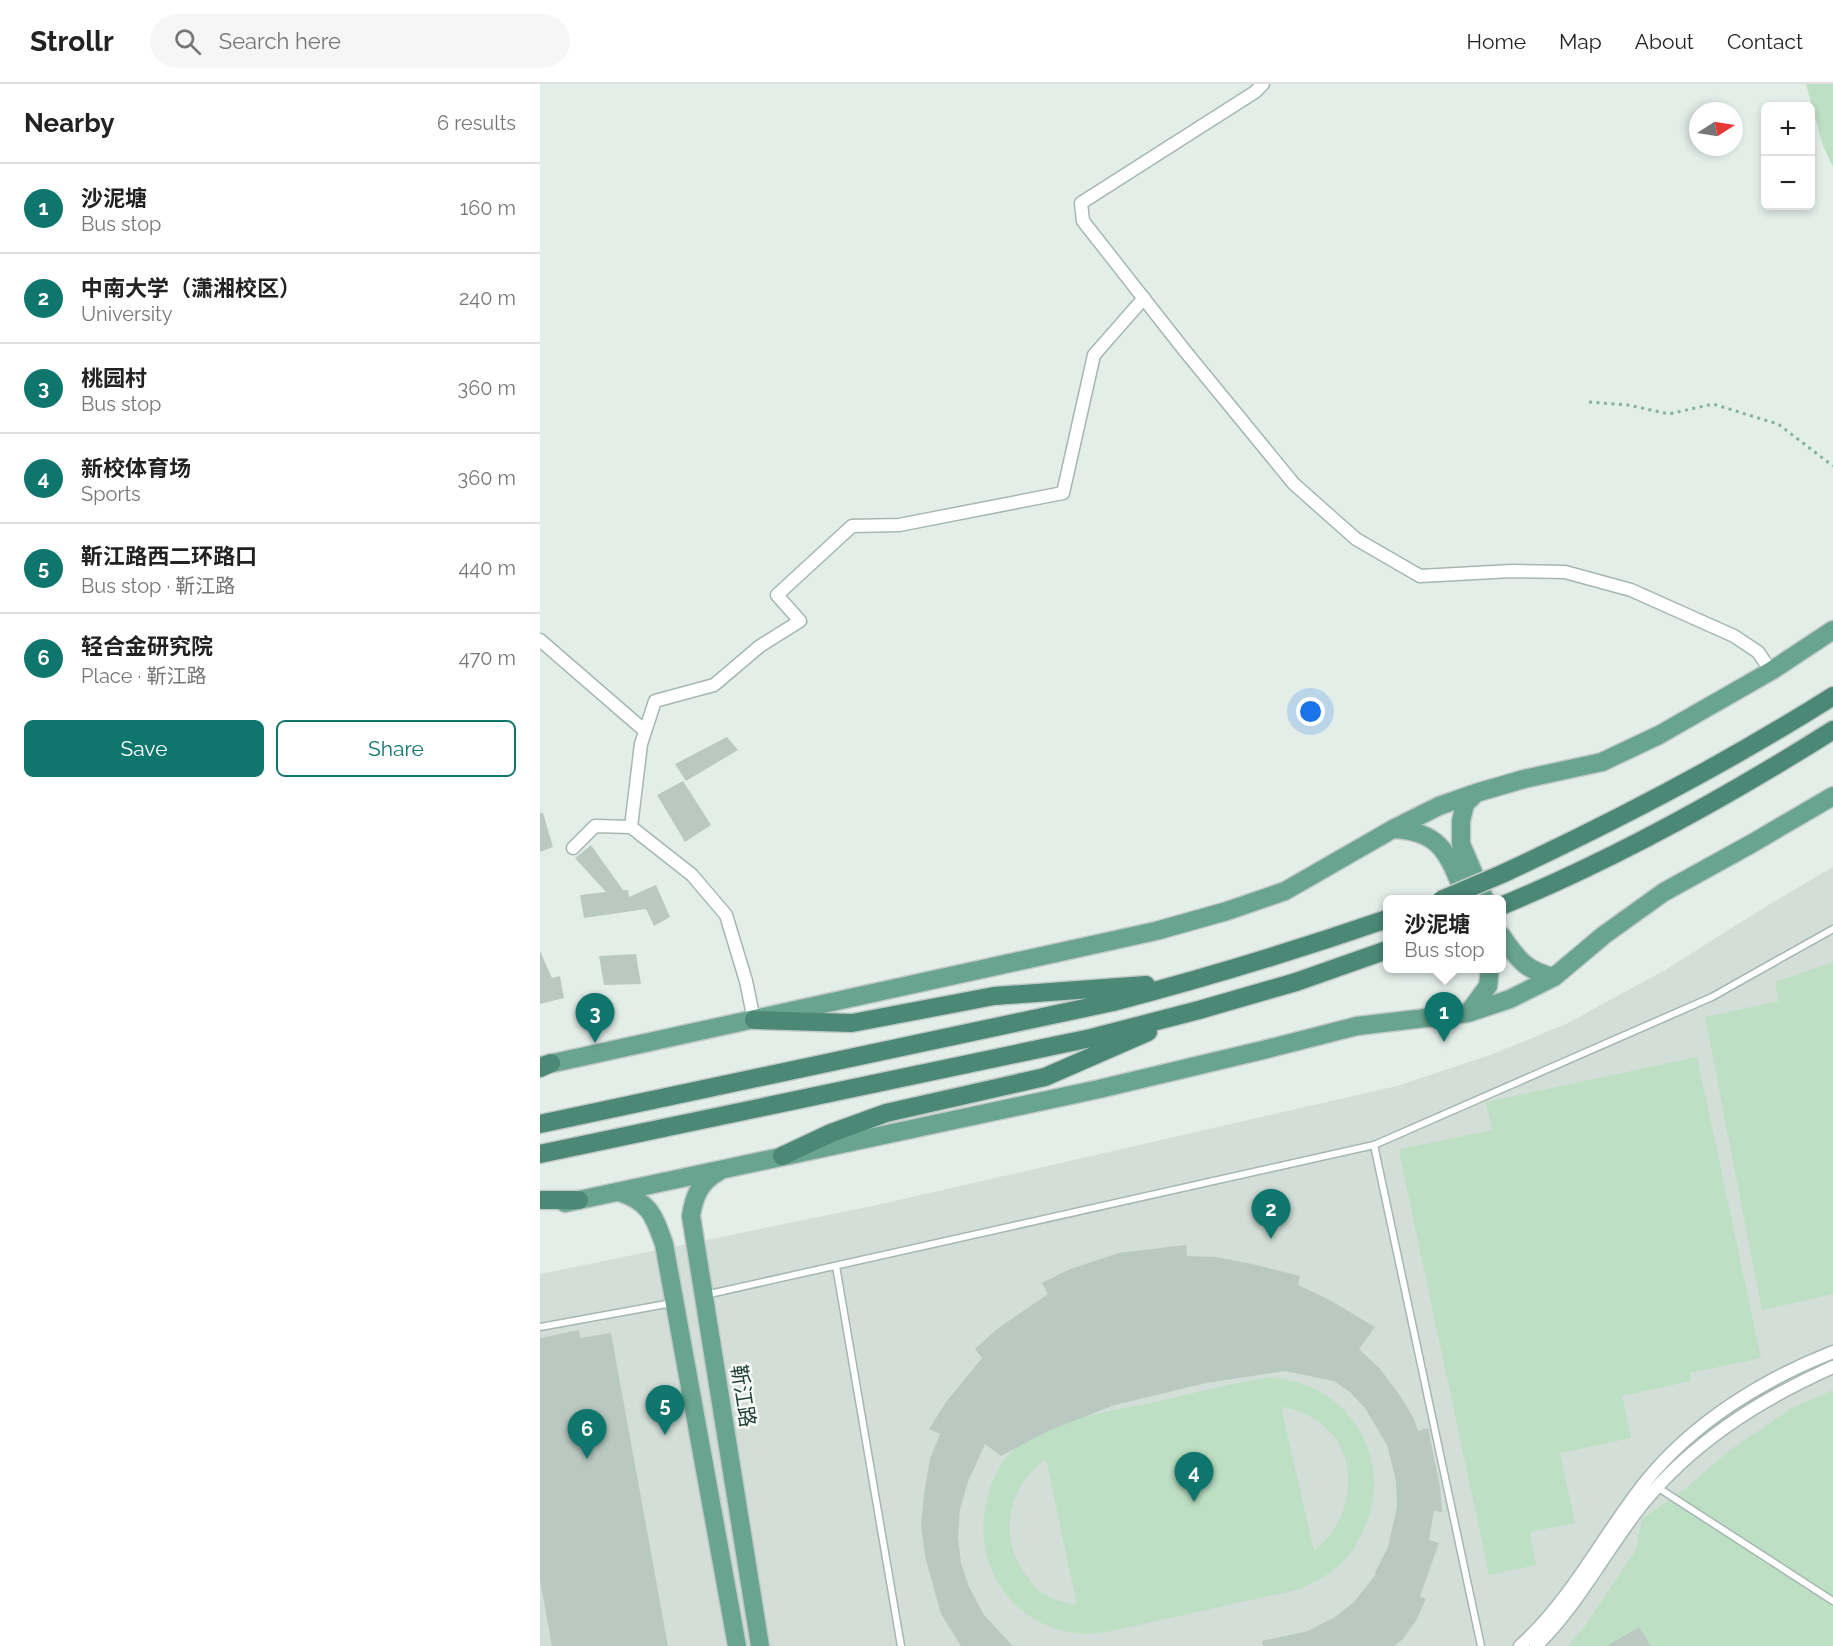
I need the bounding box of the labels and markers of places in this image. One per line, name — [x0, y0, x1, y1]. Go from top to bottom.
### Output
pin: 1 — [1424, 992, 1464, 1042]
pin: 3 — [576, 994, 614, 1043]
pin: 2 — [1252, 1190, 1290, 1239]
pin: 5 — [646, 1386, 684, 1435]
pin: 6 — [568, 1410, 606, 1459]
pin: 4 — [1174, 1452, 1214, 1502]

